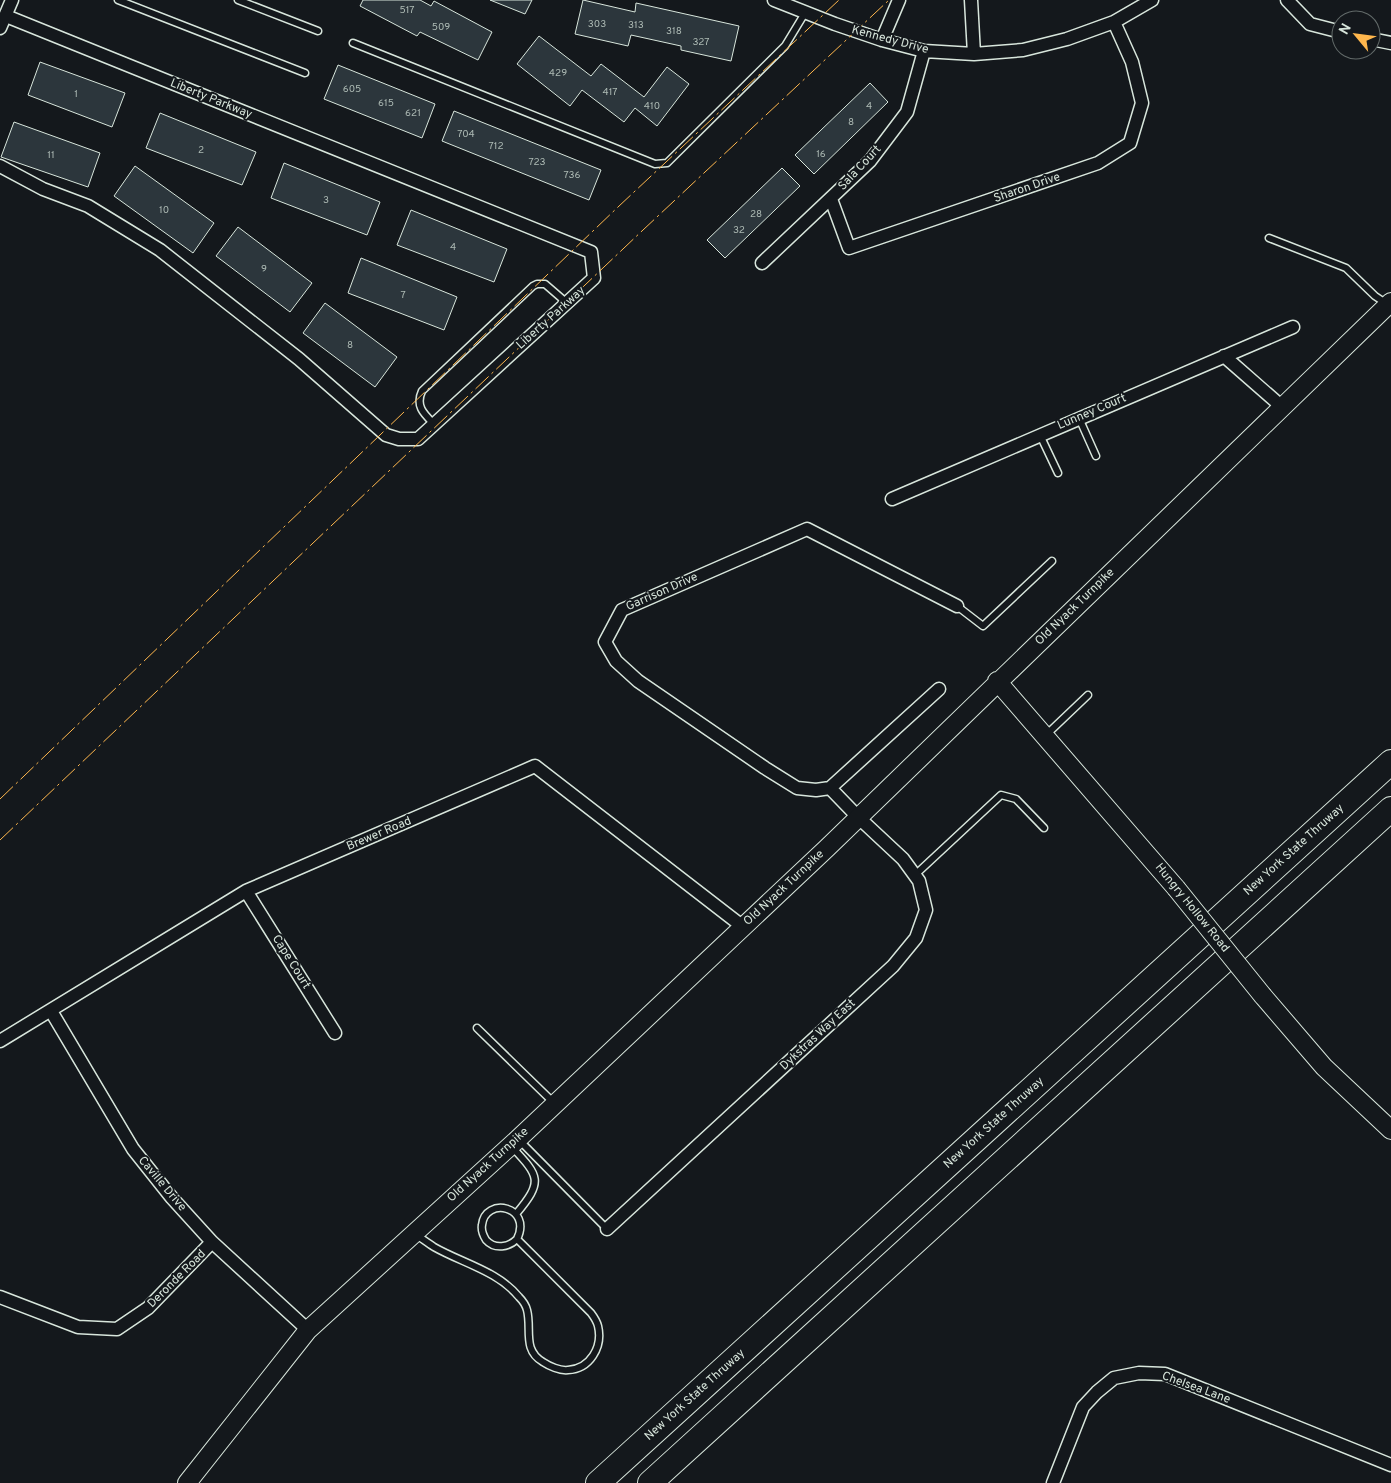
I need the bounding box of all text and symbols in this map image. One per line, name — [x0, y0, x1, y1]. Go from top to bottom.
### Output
house number: 517 — [399, 4, 415, 17]
north arrow — [1331, 10, 1381, 60]
house number: 303 — [588, 18, 606, 31]
house number: 313 — [628, 19, 644, 32]
house number: 509 — [432, 21, 450, 34]
text: N — [1336, 21, 1356, 38]
street label: Kennedy Drive — [850, 22, 930, 58]
house number: 318 — [666, 25, 682, 38]
house number: 327 — [692, 36, 710, 49]
house number: 429 — [549, 67, 567, 80]
street label: Liberty Parkway — [168, 75, 254, 123]
house number: 605 — [343, 83, 361, 96]
house number: 417 — [602, 86, 618, 99]
house number: 1 — [74, 88, 78, 101]
house number: 615 — [378, 97, 394, 110]
house number: 410 — [644, 100, 660, 113]
house number: 4 — [866, 100, 872, 113]
house number: 621 — [405, 107, 421, 120]
house number: 8 — [848, 116, 854, 129]
house number: 704 — [457, 128, 475, 141]
house number: 712 — [488, 140, 504, 153]
street label: Sala Court — [835, 142, 885, 194]
house number: 2 — [198, 144, 204, 157]
house number: 16 — [816, 148, 826, 161]
house number: 11 — [47, 149, 55, 162]
house number: 723 — [528, 156, 546, 169]
house number: 736 — [563, 169, 581, 182]
street label: Sharon Drive — [992, 169, 1062, 207]
house number: 3 — [323, 194, 329, 207]
house number: 10 — [159, 204, 169, 217]
house number: 28 — [750, 208, 762, 221]
house number: 32 — [733, 224, 745, 237]
house number: 4 — [450, 241, 456, 254]
house number: 9 — [261, 263, 267, 276]
street label: Liberty Parkway — [513, 283, 589, 353]
house number: 7 — [400, 289, 406, 302]
house number: 8 — [347, 339, 353, 352]
street label: Lunney Court — [1055, 390, 1129, 434]
street label: Old Nyack Turnpike — [1032, 565, 1118, 649]
street label: Garrison Drive — [624, 569, 700, 615]
street label: New York State Thruway — [1240, 801, 1348, 899]
street label: Brewer Road — [344, 813, 414, 855]
street label: Old Nyack Turnpike — [740, 847, 828, 929]
street label: Hungry Hollow Road — [1151, 860, 1233, 956]
street label: Cape Court — [268, 932, 314, 992]
street label: Dykstras Way East — [777, 996, 859, 1074]
street label: New York State Thruway — [940, 1074, 1048, 1172]
street label: Old Nyack Turnpike — [444, 1124, 532, 1206]
street label: Caville Drive — [134, 1153, 190, 1215]
street label: Deronde Road — [144, 1246, 210, 1312]
street label: New York State Thruway — [641, 1346, 749, 1444]
street label: Chelsea Lane — [1159, 1368, 1233, 1408]

